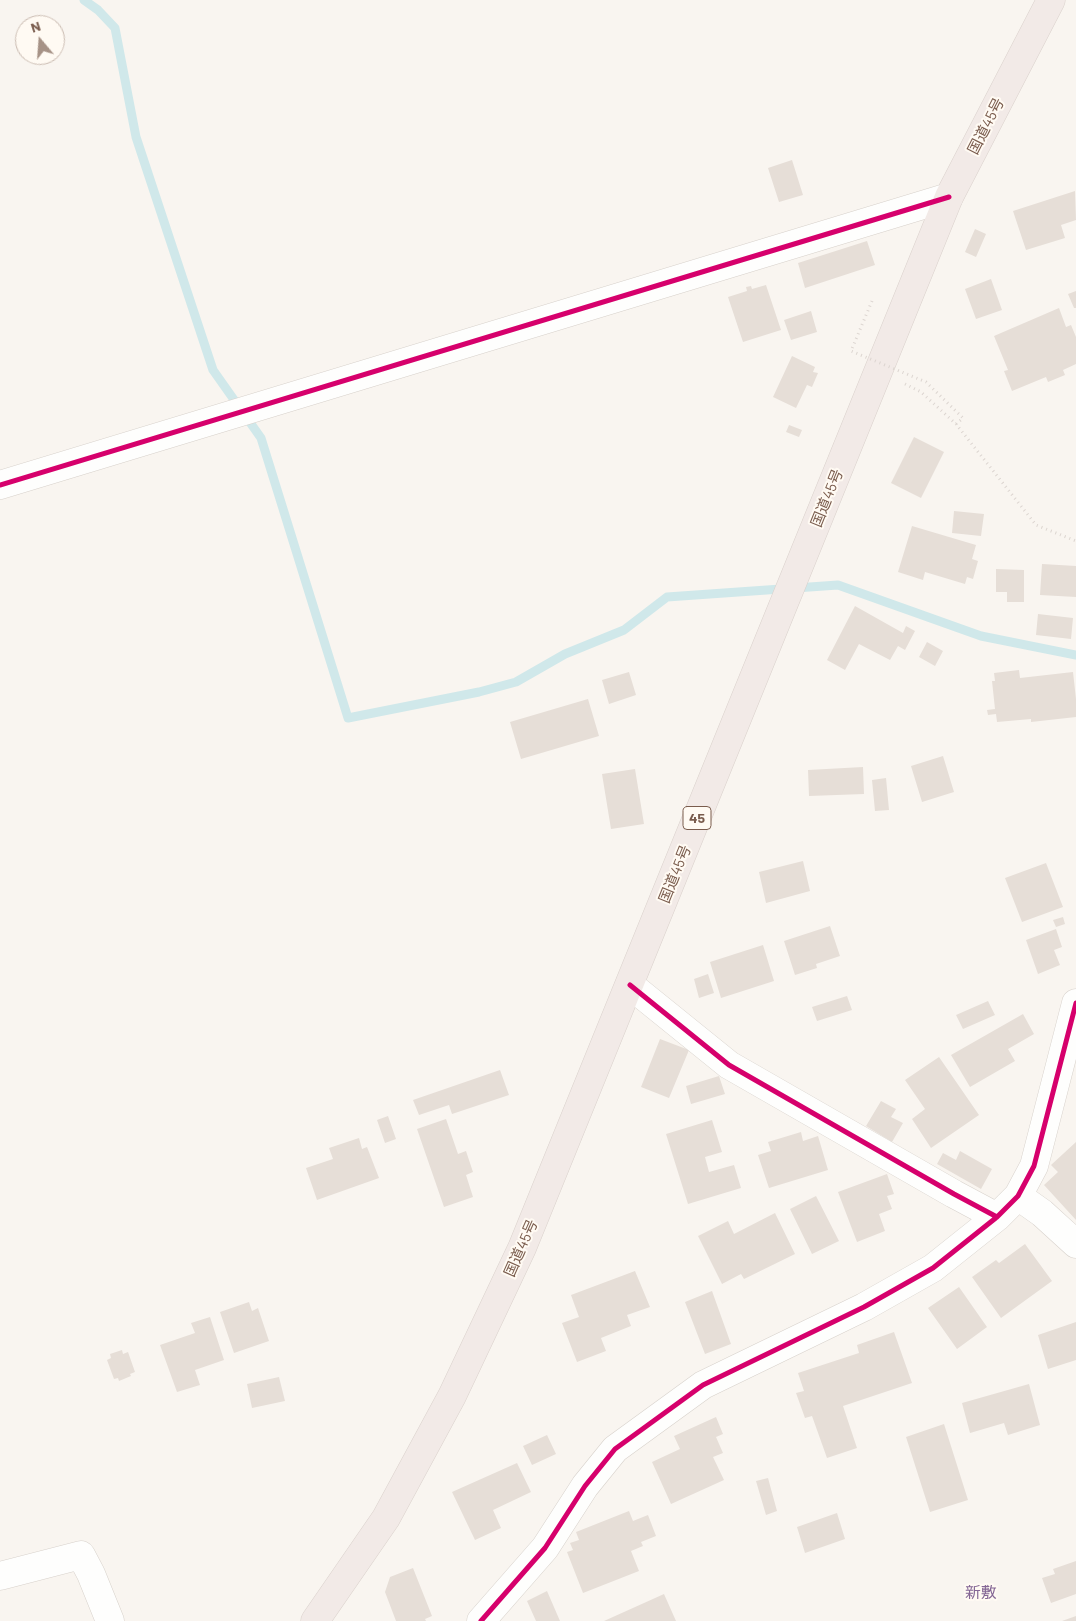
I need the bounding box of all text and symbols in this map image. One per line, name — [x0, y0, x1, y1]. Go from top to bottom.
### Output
north arrow — [15, 15, 65, 65]
text: N — [28, 17, 43, 36]
street label: 国道45号 — [964, 95, 1008, 157]
street label: 国道45号 — [807, 466, 847, 530]
road number: 45 — [683, 806, 711, 830]
street label: 国道45号 — [655, 842, 695, 906]
street label: 国道45号 — [500, 1216, 542, 1280]
district label: 新敷 — [965, 1583, 997, 1603]

